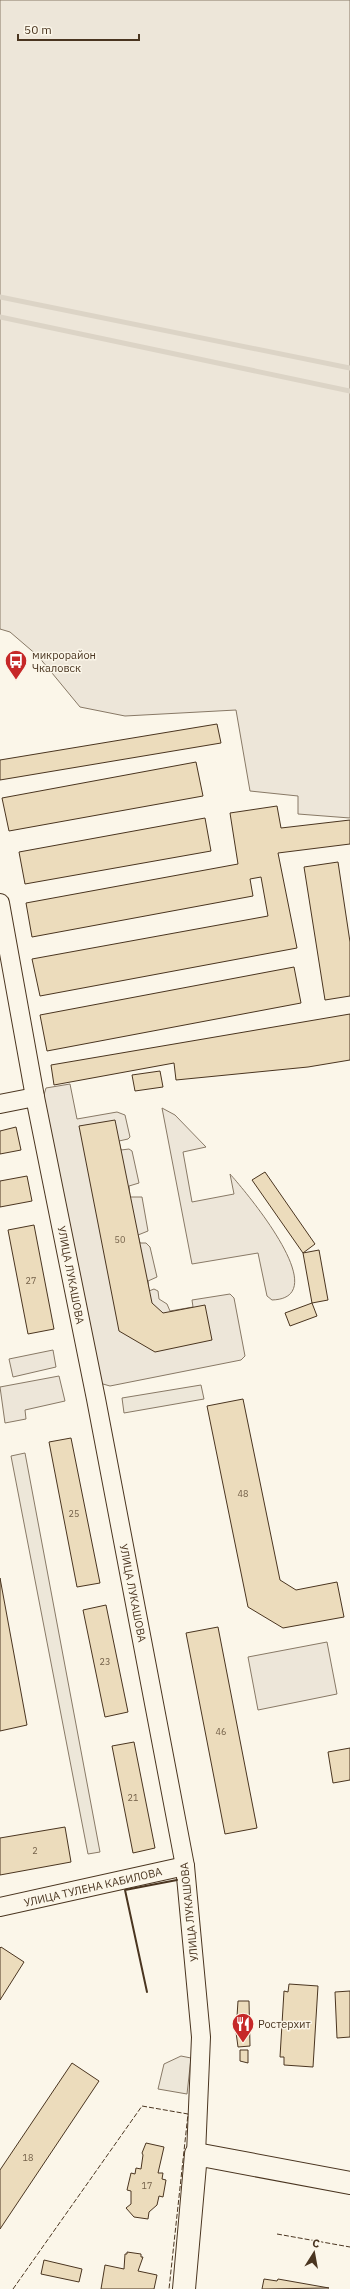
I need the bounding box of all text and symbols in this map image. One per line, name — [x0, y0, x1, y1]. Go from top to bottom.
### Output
scale bar — [18, 16, 139, 42]
text: 50 m — [24, 22, 52, 37]
bus stop icon: микрорайон Чкаловск — [3, 648, 29, 681]
place label: микрорайон Чкаловск — [32, 648, 96, 675]
street label: УЛИЦА ЛУКАШОВА — [55, 1225, 87, 1325]
house number: 50 — [115, 1234, 125, 1245]
house number: 27 — [26, 1275, 36, 1286]
house number: 48 — [238, 1488, 248, 1499]
house number: 25 — [69, 1508, 79, 1519]
street label: УЛИЦА ЛУКАШОВА — [117, 1543, 149, 1643]
house number: 23 — [100, 1656, 110, 1667]
house number: 46 — [216, 1726, 226, 1737]
house number: 21 — [128, 1792, 138, 1803]
house number: 2 — [32, 1845, 38, 1856]
street label: УЛИЦА ЛУКАШОВА — [177, 1862, 201, 1962]
street label: УЛИЦА ТУЛЕНА КАБИЛОВА — [23, 1864, 163, 1910]
restaurant icon: Ростерхит — [230, 2011, 256, 2044]
place label: Ростерхит — [258, 2017, 311, 2031]
house number: 18 — [23, 2152, 33, 2163]
house number: 17 — [142, 2180, 152, 2191]
north arrow — [294, 2233, 334, 2273]
text: С — [311, 2236, 321, 2251]

